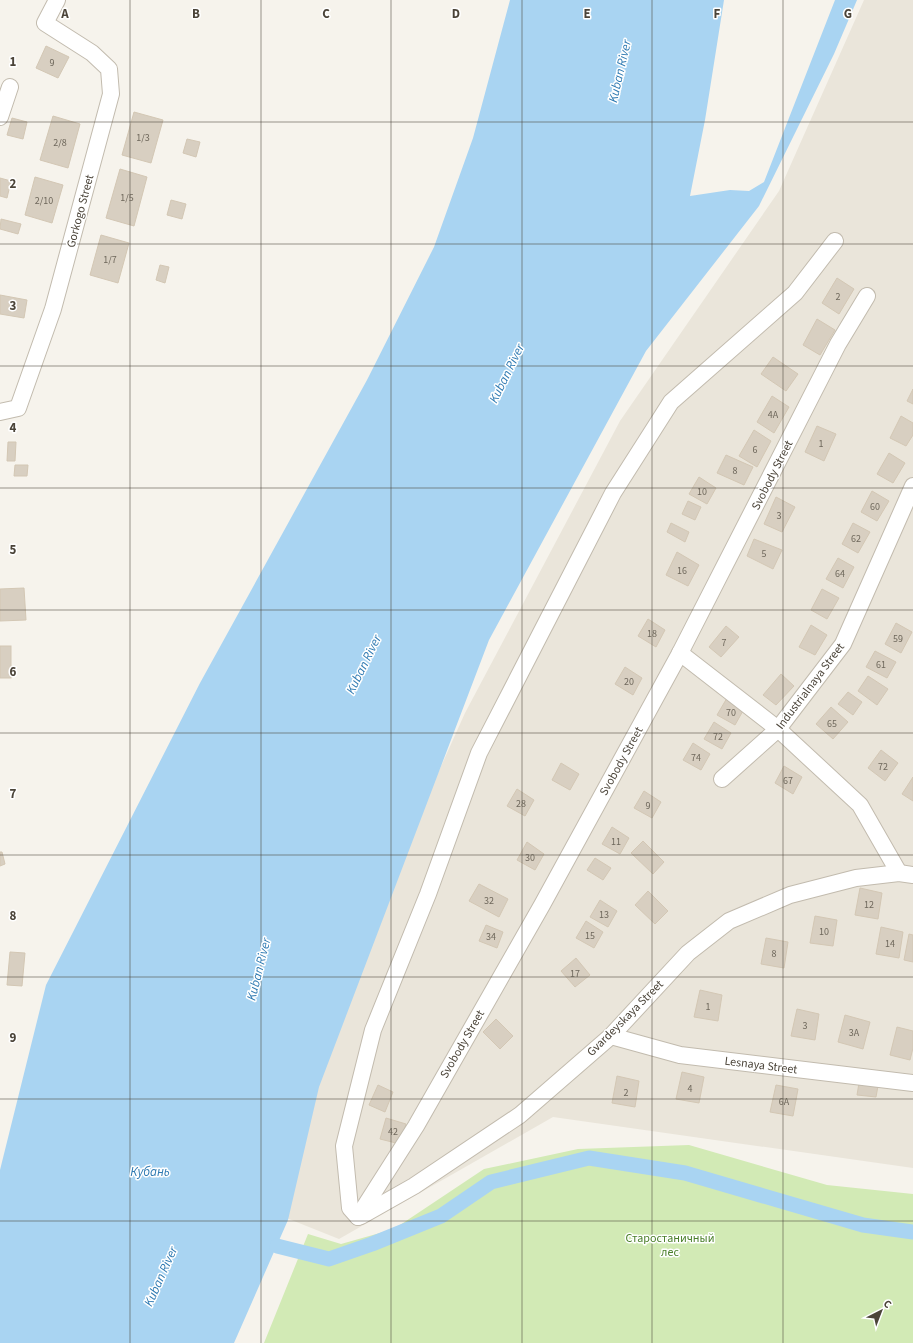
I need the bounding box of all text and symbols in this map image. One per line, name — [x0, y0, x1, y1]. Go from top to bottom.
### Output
text: A — [60, 5, 69, 23]
text: B — [192, 5, 200, 23]
text: C — [322, 5, 330, 23]
text: D — [452, 5, 460, 23]
text: E — [583, 5, 591, 23]
text: F — [714, 5, 721, 23]
text: G — [844, 5, 852, 23]
water label: Kuban River — [604, 38, 636, 104]
text: 1 — [10, 53, 17, 71]
house number: 9 — [50, 56, 55, 70]
house number: 1/3 — [136, 131, 150, 145]
house number: 2/8 — [53, 136, 67, 150]
street label: Gorkogo Street — [63, 173, 98, 250]
text: 2 — [10, 175, 17, 193]
house number: 1/5 — [120, 191, 134, 205]
house number: 2/10 — [35, 194, 53, 208]
house number: 1/7 — [103, 253, 117, 267]
house number: 2 — [836, 290, 841, 304]
text: 3 — [10, 297, 17, 315]
water label: Kuban River — [485, 340, 529, 406]
house number: 4А — [768, 408, 779, 422]
text: 4 — [10, 419, 17, 437]
street label: Svobody Street — [748, 437, 797, 513]
house number: 1 — [819, 437, 824, 451]
house number: 6 — [753, 443, 758, 457]
house number: 8 — [733, 464, 738, 478]
house number: 10 — [697, 485, 707, 499]
house number: 60 — [870, 500, 880, 514]
house number: 3 — [777, 509, 782, 523]
house number: 62 — [851, 532, 861, 546]
text: 5 — [10, 541, 17, 559]
house number: 5 — [762, 547, 767, 561]
house number: 16 — [677, 564, 687, 578]
house number: 64 — [835, 567, 845, 581]
house number: 18 — [647, 627, 657, 641]
water label: Kuban River — [342, 631, 386, 697]
house number: 59 — [893, 632, 903, 646]
house number: 7 — [722, 636, 727, 650]
street label: Industrialnaya Street — [772, 639, 849, 733]
house number: 61 — [876, 658, 886, 672]
text: 6 — [10, 663, 17, 681]
house number: 20 — [624, 675, 634, 689]
house number: 70 — [726, 706, 736, 720]
house number: 65 — [827, 717, 837, 731]
street label: Svobody Street — [595, 724, 647, 799]
house number: 72 — [713, 730, 723, 744]
house number: 74 — [691, 751, 701, 765]
house number: 72 — [878, 760, 888, 774]
house number: 67 — [783, 774, 793, 788]
text: 7 — [10, 785, 17, 803]
house number: 28 — [516, 797, 526, 811]
house number: 9 — [646, 799, 651, 813]
house number: 11 — [611, 835, 621, 849]
house number: 30 — [525, 851, 535, 865]
house number: 32 — [484, 894, 494, 908]
house number: 12 — [864, 898, 874, 912]
text: 8 — [10, 907, 17, 925]
house number: 13 — [599, 908, 609, 922]
house number: 10 — [819, 925, 829, 939]
house number: 15 — [585, 929, 595, 943]
house number: 34 — [486, 930, 496, 944]
water label: Kuban River — [243, 936, 276, 1002]
house number: 14 — [885, 937, 895, 951]
house number: 8 — [772, 947, 777, 961]
house number: 17 — [570, 967, 580, 981]
street label: Gvardeyskaya Street — [583, 976, 667, 1060]
house number: 1 — [706, 1000, 711, 1014]
street label: Svobody Street — [436, 1007, 489, 1082]
house number: 3 — [803, 1019, 808, 1033]
house number: 3А — [849, 1026, 860, 1040]
text: 9 — [10, 1029, 17, 1047]
street label: Lesnaya Street — [724, 1053, 798, 1078]
house number: 4 — [688, 1082, 693, 1096]
house number: 2 — [624, 1086, 629, 1100]
house number: 6А — [779, 1095, 790, 1109]
house number: 42 — [388, 1125, 398, 1139]
water label: Кубань — [130, 1163, 170, 1181]
park label: Старостаничный лес — [626, 1230, 714, 1261]
water label: Kuban River — [140, 1243, 182, 1309]
north arrow — [861, 1291, 901, 1331]
text: С — [880, 1296, 895, 1312]

